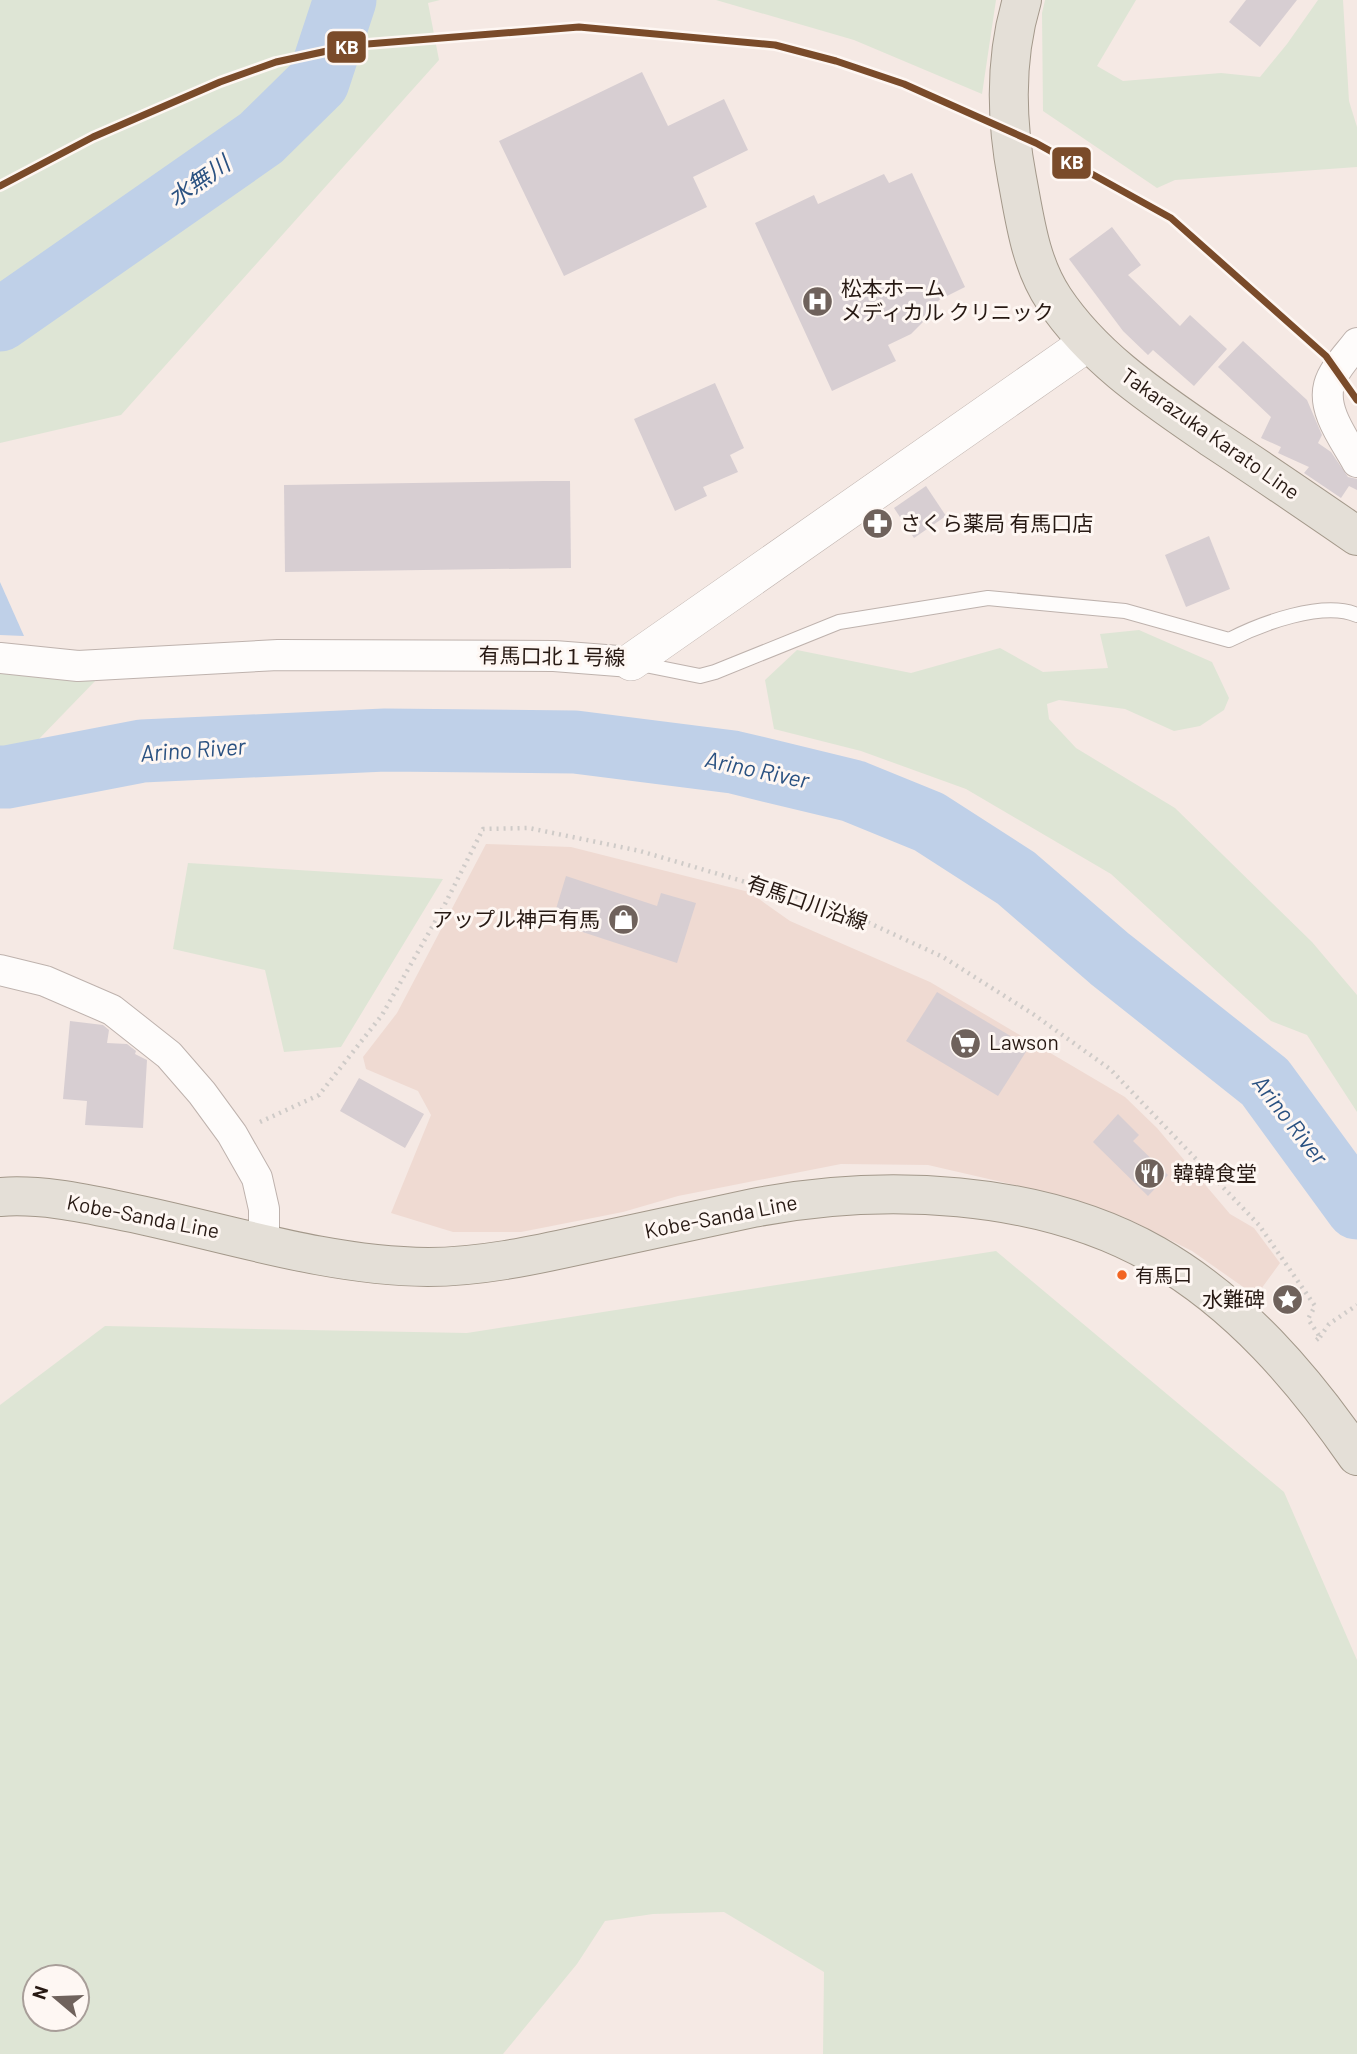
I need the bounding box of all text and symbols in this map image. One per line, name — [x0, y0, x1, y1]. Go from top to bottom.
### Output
line badge: KB — [326, 30, 367, 64]
text: KB — [335, 35, 359, 58]
line badge: KB — [1051, 146, 1092, 180]
water label: 水無川 — [162, 147, 237, 211]
text: KB — [1060, 150, 1084, 173]
place label: 松本ホーム メディカル クリニック — [841, 275, 1054, 324]
hospital icon: 松本ホーム メディカル クリニック — [801, 284, 835, 318]
street label: Takarazuka Karato Line — [1117, 362, 1305, 504]
pharmacy icon: さくら薬局 有馬口店 — [860, 507, 894, 541]
place label: さくら薬局 有馬口店 — [900, 510, 1093, 535]
street label: 有馬口北１号線 — [478, 642, 626, 669]
water label: Arino River — [139, 731, 247, 767]
water label: Arino River — [703, 744, 813, 794]
street label: 有馬口川沿線 — [744, 869, 871, 934]
shop icon: アップル神戸有馬 — [606, 903, 640, 937]
place label: アップル神戸有馬 — [432, 906, 600, 931]
supermarket icon: Lawson — [949, 1026, 983, 1060]
place label: Lawson — [989, 1029, 1059, 1054]
water label: Arino River — [1247, 1069, 1335, 1170]
restaurant icon: 韓韓食堂 — [1133, 1157, 1167, 1191]
place label: 韓韓食堂 — [1173, 1160, 1257, 1185]
street label: Kobe-Sanda Line — [65, 1188, 222, 1243]
street label: Kobe-Sanda Line — [642, 1188, 799, 1243]
place label: 有馬口 — [1135, 1263, 1192, 1286]
marker: 有馬口 — [1115, 1268, 1129, 1282]
place icon: 水難碑 — [1271, 1283, 1305, 1317]
place label: 水難碑 — [1202, 1286, 1265, 1311]
north arrow — [21, 1963, 91, 2033]
text: N — [27, 1983, 52, 2002]

